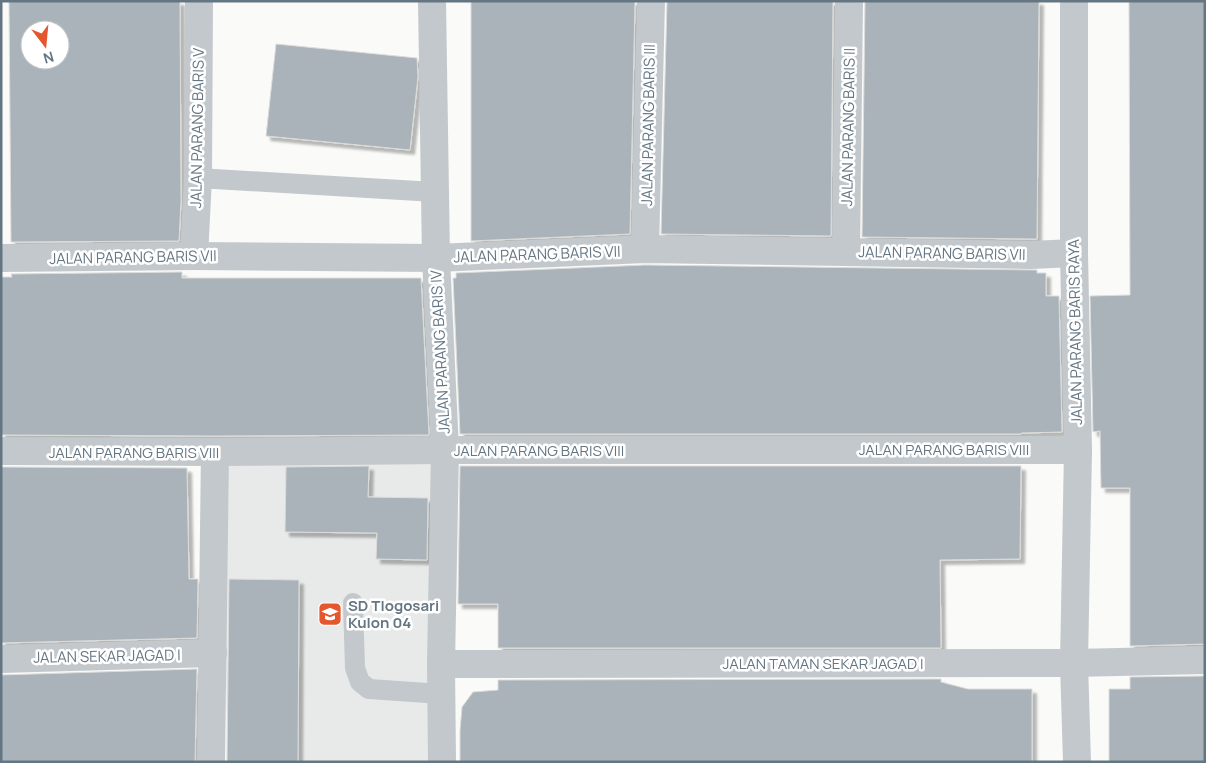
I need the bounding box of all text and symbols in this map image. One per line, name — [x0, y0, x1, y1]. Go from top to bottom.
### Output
north arrow — [20, 20, 70, 70]
street label: JALAN PARANG BARIS III — [636, 44, 660, 206]
text: N — [41, 47, 56, 68]
street label: JALAN PARANG BARIS V — [185, 48, 209, 208]
street label: JALAN PARANG BARIS II — [836, 48, 860, 206]
street label: JALAN PARANG BARIS RAYA — [1063, 238, 1087, 425]
street label: JALAN PARANG BARIS VII — [453, 241, 621, 267]
street label: JALAN PARANG BARIS VII — [858, 241, 1026, 265]
street label: JALAN PARANG BARIS VII — [49, 245, 217, 269]
street label: JALAN PARANG BARIS IV — [425, 270, 455, 434]
street label: JALAN PARANG BARIS VIII — [859, 439, 1029, 460]
street label: JALAN PARANG BARIS VIII — [454, 440, 624, 461]
street label: JALAN PARANG BARIS VIII — [49, 442, 219, 463]
place label: SD Tlogosari Kulon 04 — [348, 595, 439, 633]
school or university icon: SD Tlogosari Kulon 04 — [317, 601, 343, 627]
street label: JALAN SEKAR JAGAD I — [33, 644, 181, 668]
street label: JALAN TAMAN SEKAR JAGAD I — [723, 653, 923, 674]

